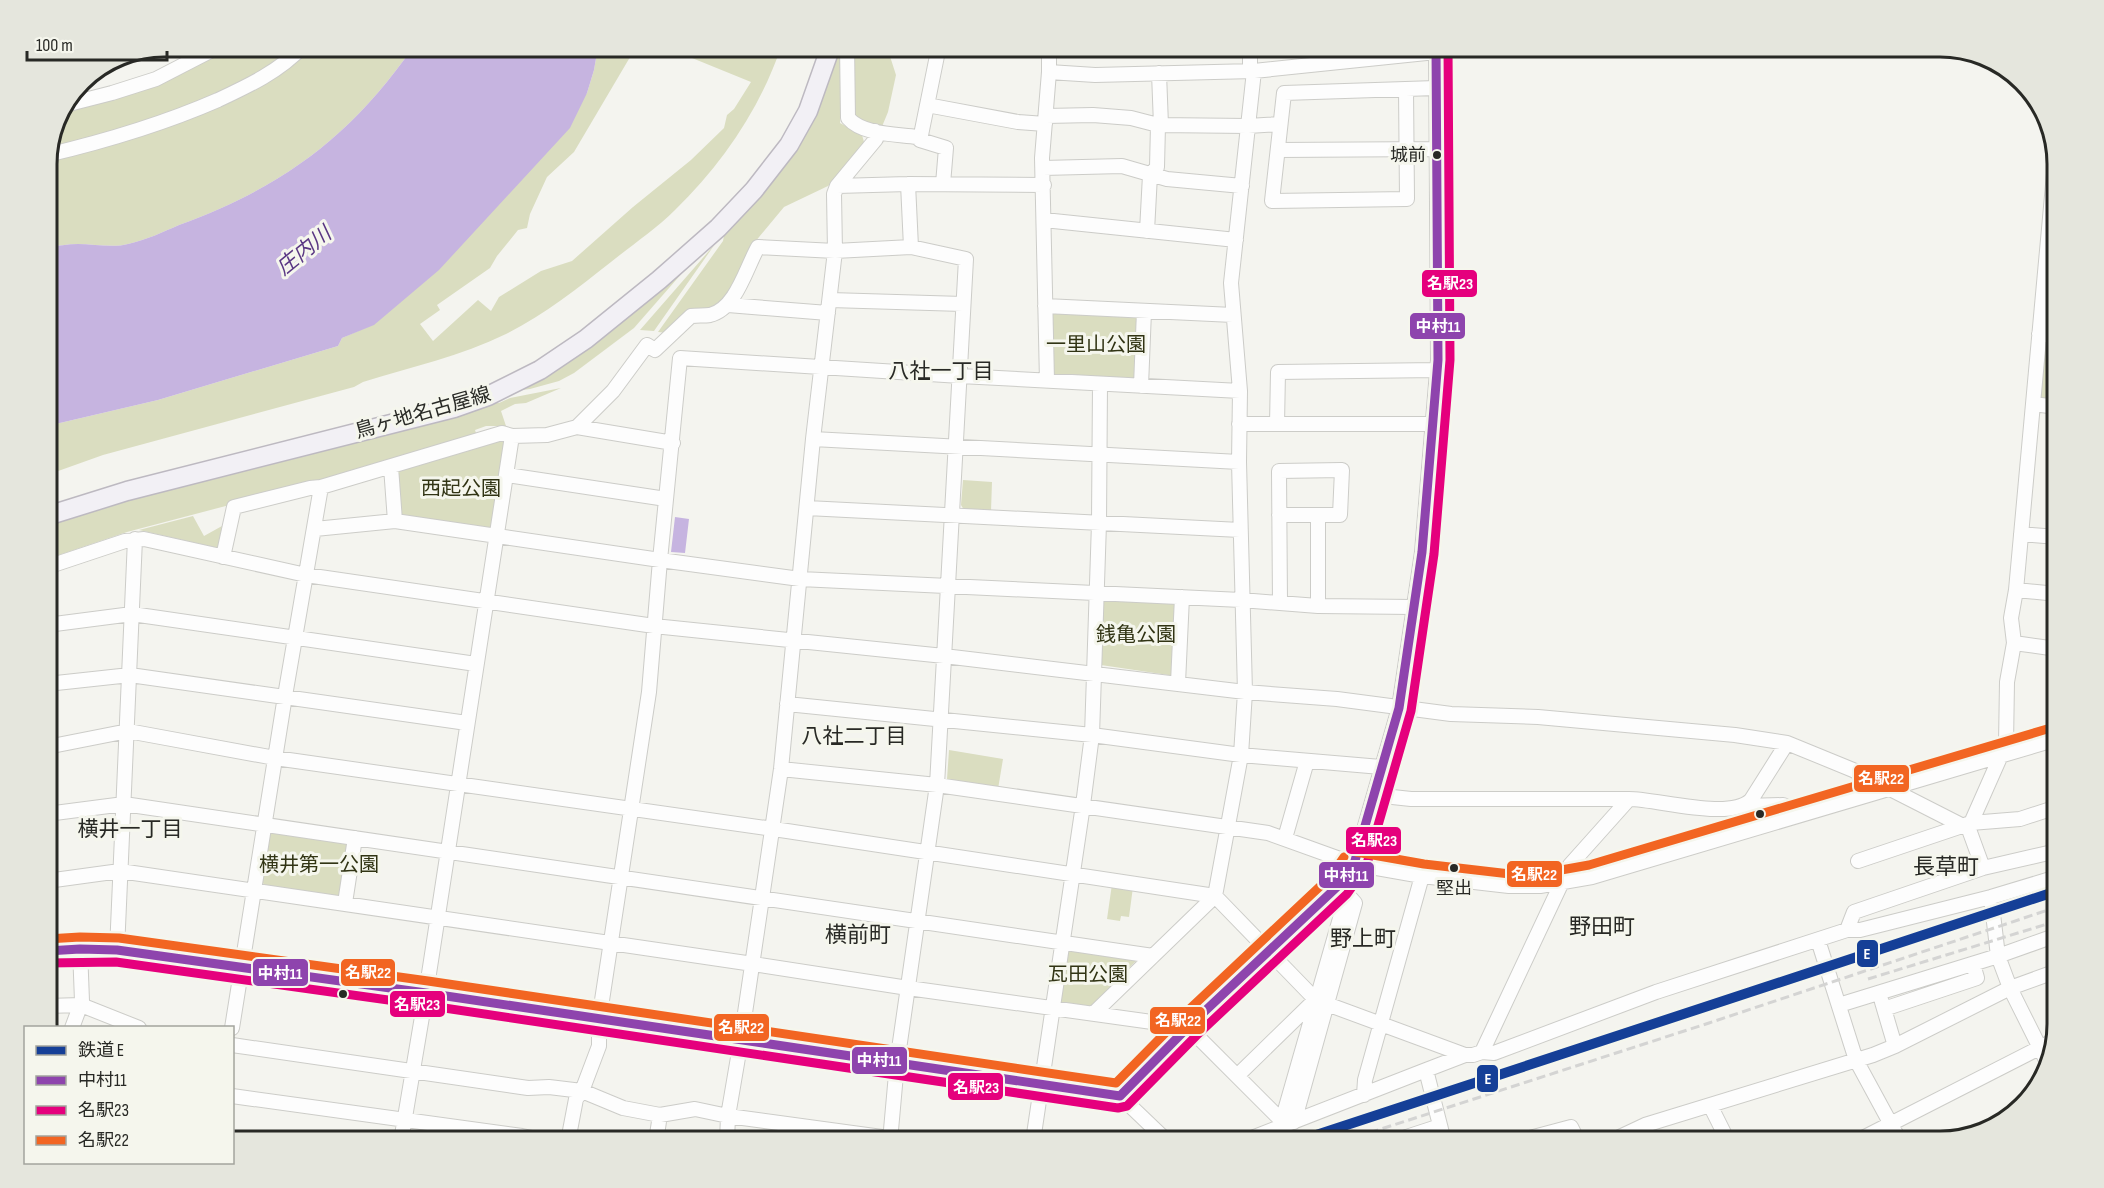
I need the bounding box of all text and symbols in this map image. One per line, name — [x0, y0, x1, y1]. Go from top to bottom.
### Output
scale bar — [27, 24, 166, 62]
text: 100 m — [36, 35, 73, 56]
place label: 城前 — [1390, 145, 1426, 166]
marker: 城前 — [1431, 149, 1443, 161]
water label: 庄内川 — [272, 220, 338, 281]
line badge: 名駅23 — [1421, 269, 1478, 298]
text: 名駅23 — [1427, 275, 1473, 294]
line badge: 中村11 — [1409, 312, 1466, 340]
text: 中村11 — [1416, 317, 1461, 337]
park label: 一里山公園 — [1046, 333, 1146, 357]
district label: 八社一丁目 — [889, 359, 994, 384]
street label: 鳥ヶ地名古屋線 — [352, 382, 494, 444]
park label: 西起公園 — [421, 477, 501, 501]
park label: 銭亀公園 — [1096, 623, 1176, 647]
district label: 八社二丁目 — [802, 724, 907, 749]
line badge: 名駅22 — [1853, 764, 1910, 793]
text: 名駅22 — [1858, 770, 1904, 789]
unlabelled marker — [1754, 808, 1766, 820]
district label: 横井一丁目 — [78, 817, 183, 842]
line badge: 名駅23 — [1345, 826, 1402, 855]
text: 名駅23 — [1351, 832, 1397, 851]
park label: 横井第一公園 — [259, 853, 379, 877]
district label: 長草町 — [1913, 854, 1979, 881]
line badge: 名駅22 — [1506, 860, 1563, 888]
line badge: 中村11 — [1318, 861, 1375, 889]
marker: 堅出 — [1448, 862, 1460, 874]
text: 中村11 — [1324, 866, 1369, 886]
text: 名駅22 — [1511, 866, 1557, 885]
place label: 堅出 — [1436, 878, 1472, 899]
district label: 野田町 — [1569, 914, 1635, 941]
district label: 横前町 — [825, 922, 891, 949]
district label: 野上町 — [1330, 926, 1396, 953]
line badge: E — [1856, 939, 1879, 968]
text: E — [1864, 945, 1871, 964]
line badge: 中村11 — [252, 958, 309, 987]
line badge: 名駅22 — [340, 958, 396, 987]
park label: 瓦田公園 — [1048, 963, 1128, 987]
text: 中村11 — [258, 964, 303, 984]
text: 名駅22 — [345, 964, 391, 983]
unlabelled marker — [337, 988, 349, 1000]
line badge: 名駅23 — [389, 990, 446, 1018]
text: 名駅23 — [394, 996, 440, 1015]
line badge: 名駅22 — [1149, 1006, 1206, 1035]
text: 名駅22 — [1155, 1012, 1201, 1031]
line badge: 名駅22 — [713, 1013, 770, 1042]
text: 名駅22 — [718, 1019, 764, 1038]
legend — [24, 1026, 234, 1164]
text: 鉄道 E — [78, 1040, 124, 1061]
line badge: 中村11 — [851, 1046, 908, 1075]
text: 中村11 — [857, 1051, 902, 1071]
line badge: E — [1476, 1064, 1499, 1093]
text: 中村11 — [78, 1070, 127, 1091]
text: E — [1485, 1070, 1492, 1089]
line badge: 名駅23 — [947, 1072, 1004, 1101]
text: 名駅23 — [953, 1079, 999, 1098]
text: 名駅23 — [78, 1100, 129, 1121]
text: 名駅22 — [78, 1130, 129, 1151]

